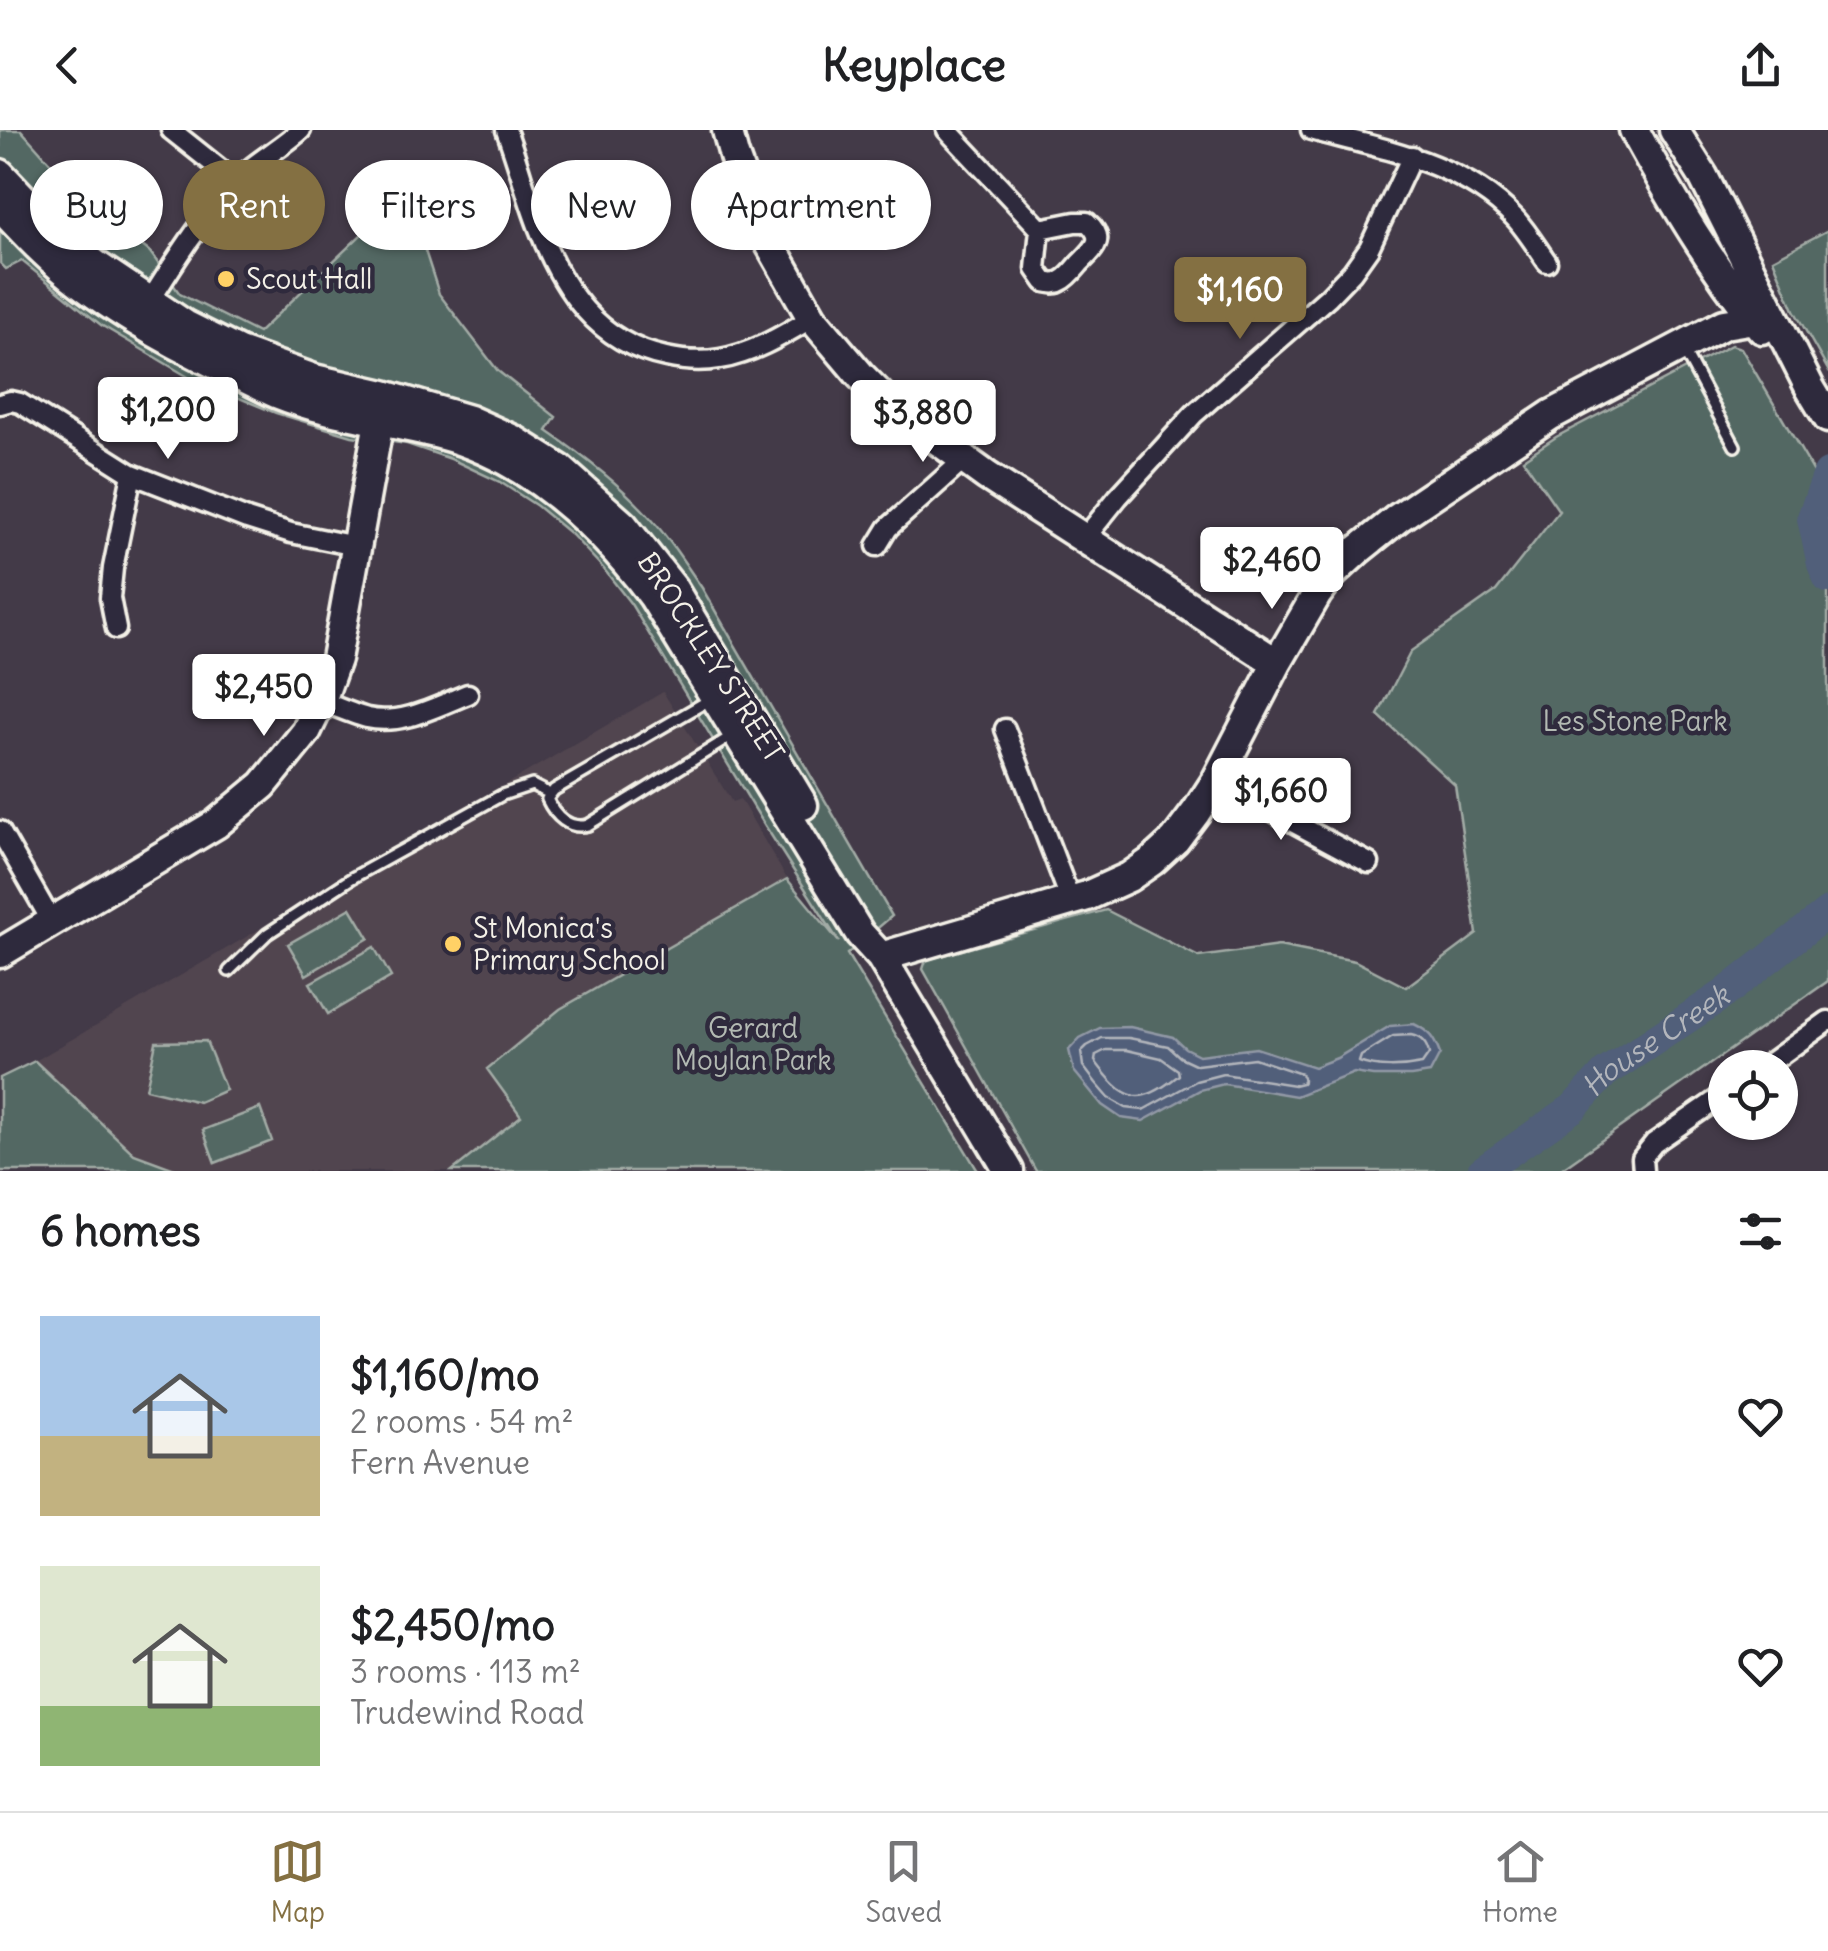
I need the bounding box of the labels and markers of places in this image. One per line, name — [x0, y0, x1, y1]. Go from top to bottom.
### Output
pin: $1,160 — [1159, 257, 1321, 342]
place label: Scout Hall — [246, 261, 372, 297]
marker: Scout Hall — [215, 268, 237, 290]
pin: $1,200 — [87, 377, 249, 462]
pin: $3,880 — [842, 380, 1004, 465]
pin: $2,460 — [1191, 527, 1353, 612]
pin: $2,450 — [183, 654, 345, 739]
pin: $1,660 — [1200, 758, 1362, 843]
place label: St Monica's Primary School — [473, 910, 666, 978]
marker: St Monica's Primary School — [442, 933, 464, 955]

